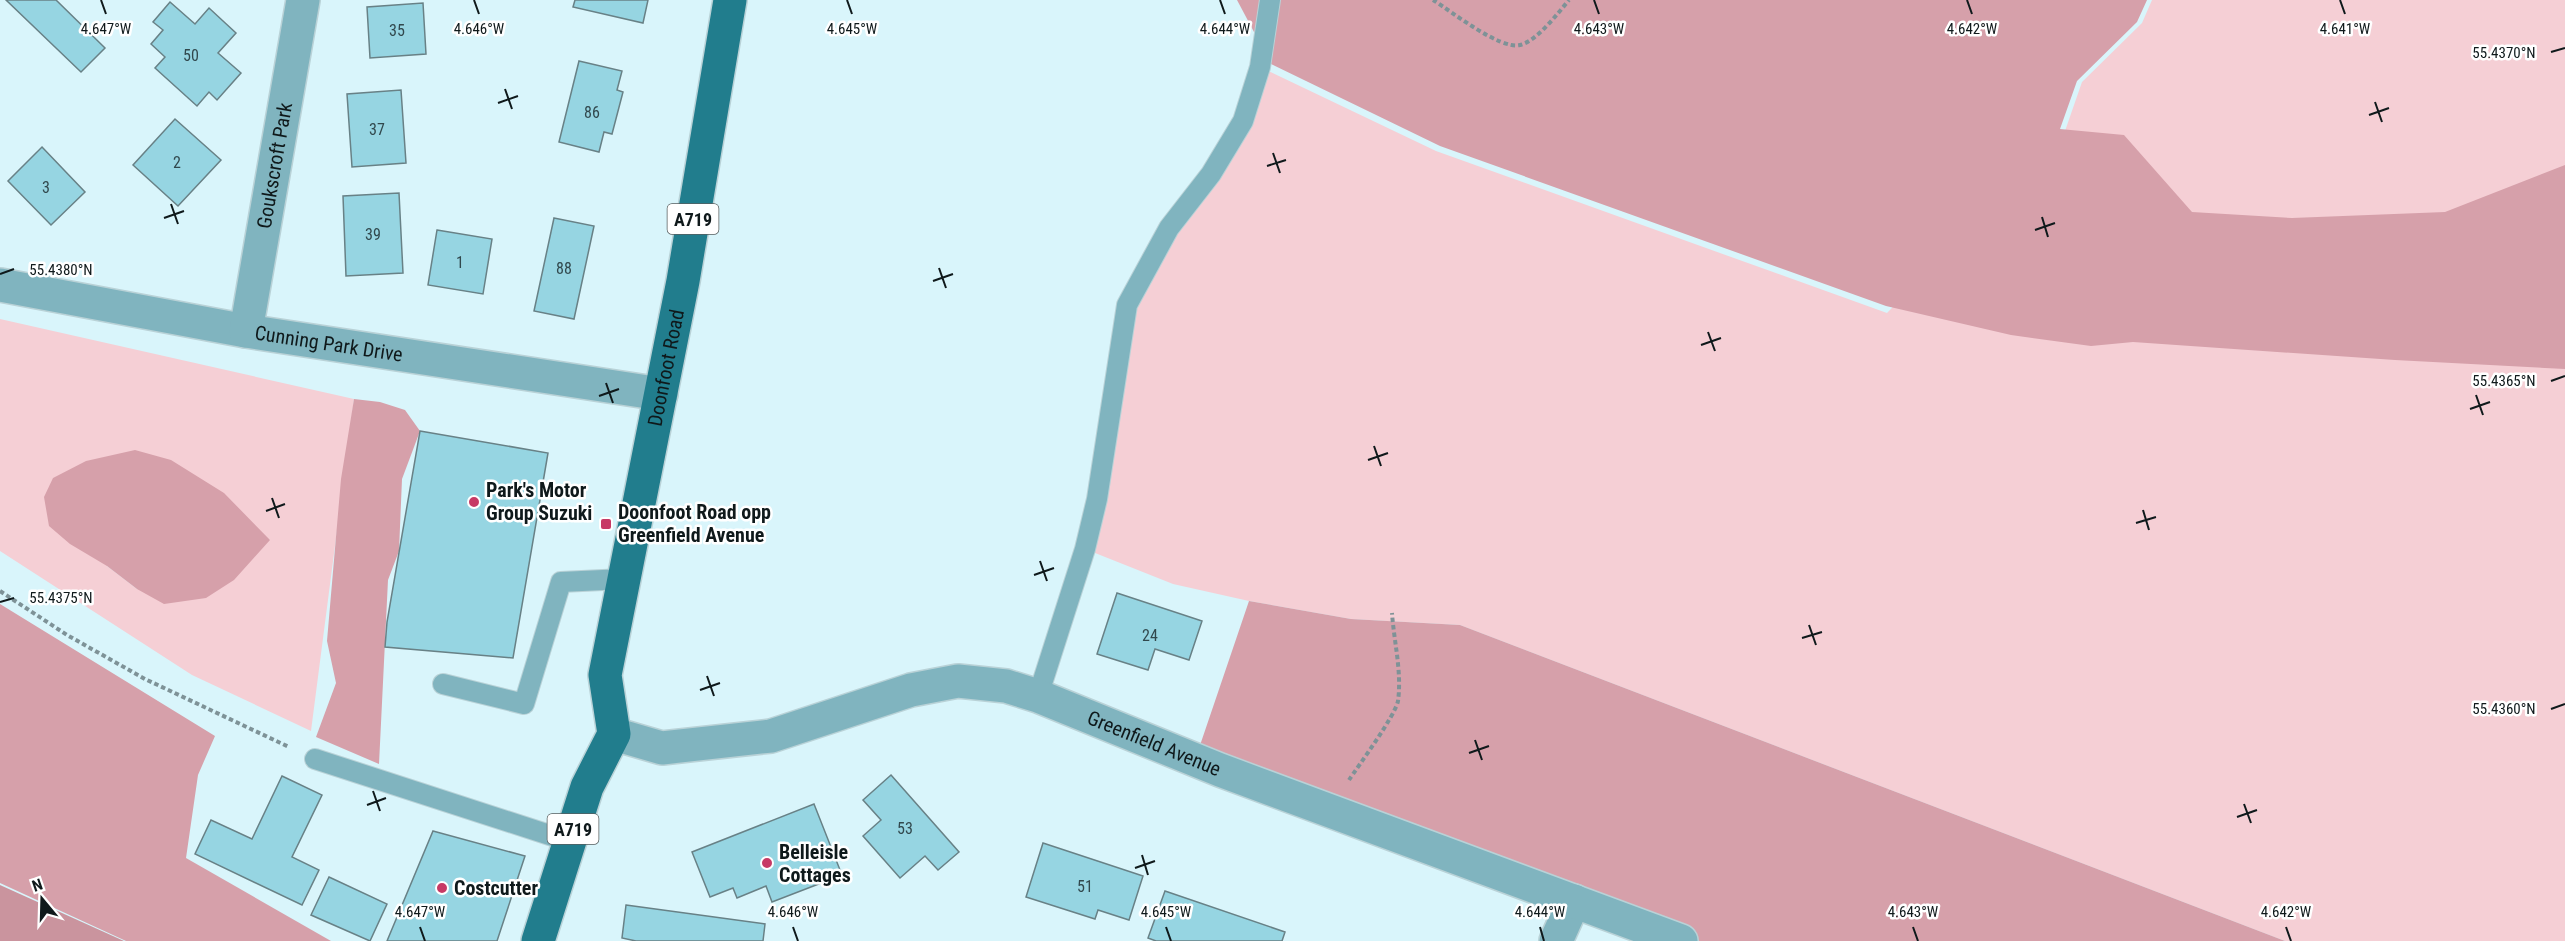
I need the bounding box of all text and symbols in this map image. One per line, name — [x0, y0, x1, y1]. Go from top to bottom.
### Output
text: 4.647°W — [81, 20, 132, 38]
text: 4.646°W — [454, 20, 505, 38]
text: 4.645°W — [827, 20, 878, 38]
text: 4.644°W — [1200, 20, 1251, 38]
text: 4.643°W — [1574, 20, 1625, 38]
text: 4.642°W — [1947, 20, 1998, 38]
text: 4.641°W — [2320, 20, 2371, 38]
house number: 35 — [389, 21, 405, 40]
text: 55.4370°N — [2472, 44, 2536, 62]
house number: 50 — [183, 46, 199, 65]
street label: Goukscroft Park — [252, 101, 297, 230]
house number: 86 — [584, 103, 600, 122]
house number: 37 — [369, 120, 385, 139]
house number: 2 — [173, 153, 181, 172]
house number: 3 — [42, 178, 50, 197]
road number: A719 — [668, 204, 718, 234]
house number: 39 — [365, 225, 381, 244]
house number: 1 — [456, 253, 464, 272]
house number: 88 — [556, 259, 572, 278]
text: 55.4380°N — [29, 261, 93, 279]
street label: Doonfoot Road — [643, 307, 689, 428]
street label: Cunning Park Drive — [253, 320, 404, 367]
text: 55.4365°N — [2472, 372, 2536, 390]
place label: Park's Motor Group Suzuki — [486, 478, 592, 525]
marker: Park's Motor Group Suzuki — [467, 495, 481, 509]
place label: Doonfoot Road opp Greenfield Avenue — [618, 500, 771, 547]
marker: Doonfoot Road opp Greenfield Avenue — [599, 517, 613, 531]
text: 55.4375°N — [29, 589, 93, 607]
house number: 24 — [1142, 626, 1158, 645]
text: 55.4360°N — [2472, 700, 2536, 718]
street label: Greenfield Avenue — [1084, 705, 1224, 781]
road number: A719 — [548, 814, 598, 844]
house number: 53 — [897, 819, 913, 838]
place label: Belleisle Cottages — [779, 840, 851, 887]
marker: Belleisle Cottages — [760, 856, 774, 870]
north arrow — [12, 869, 72, 929]
text: N — [30, 875, 45, 896]
place label: Costcutter — [454, 876, 538, 900]
house number: 51 — [1077, 877, 1093, 896]
marker: Costcutter — [435, 881, 449, 895]
text: 4.647°W — [395, 903, 446, 921]
text: 4.646°W — [768, 903, 819, 921]
text: 4.645°W — [1141, 903, 1192, 921]
text: 4.644°W — [1515, 903, 1566, 921]
text: 4.643°W — [1888, 903, 1939, 921]
text: 4.642°W — [2261, 903, 2312, 921]

